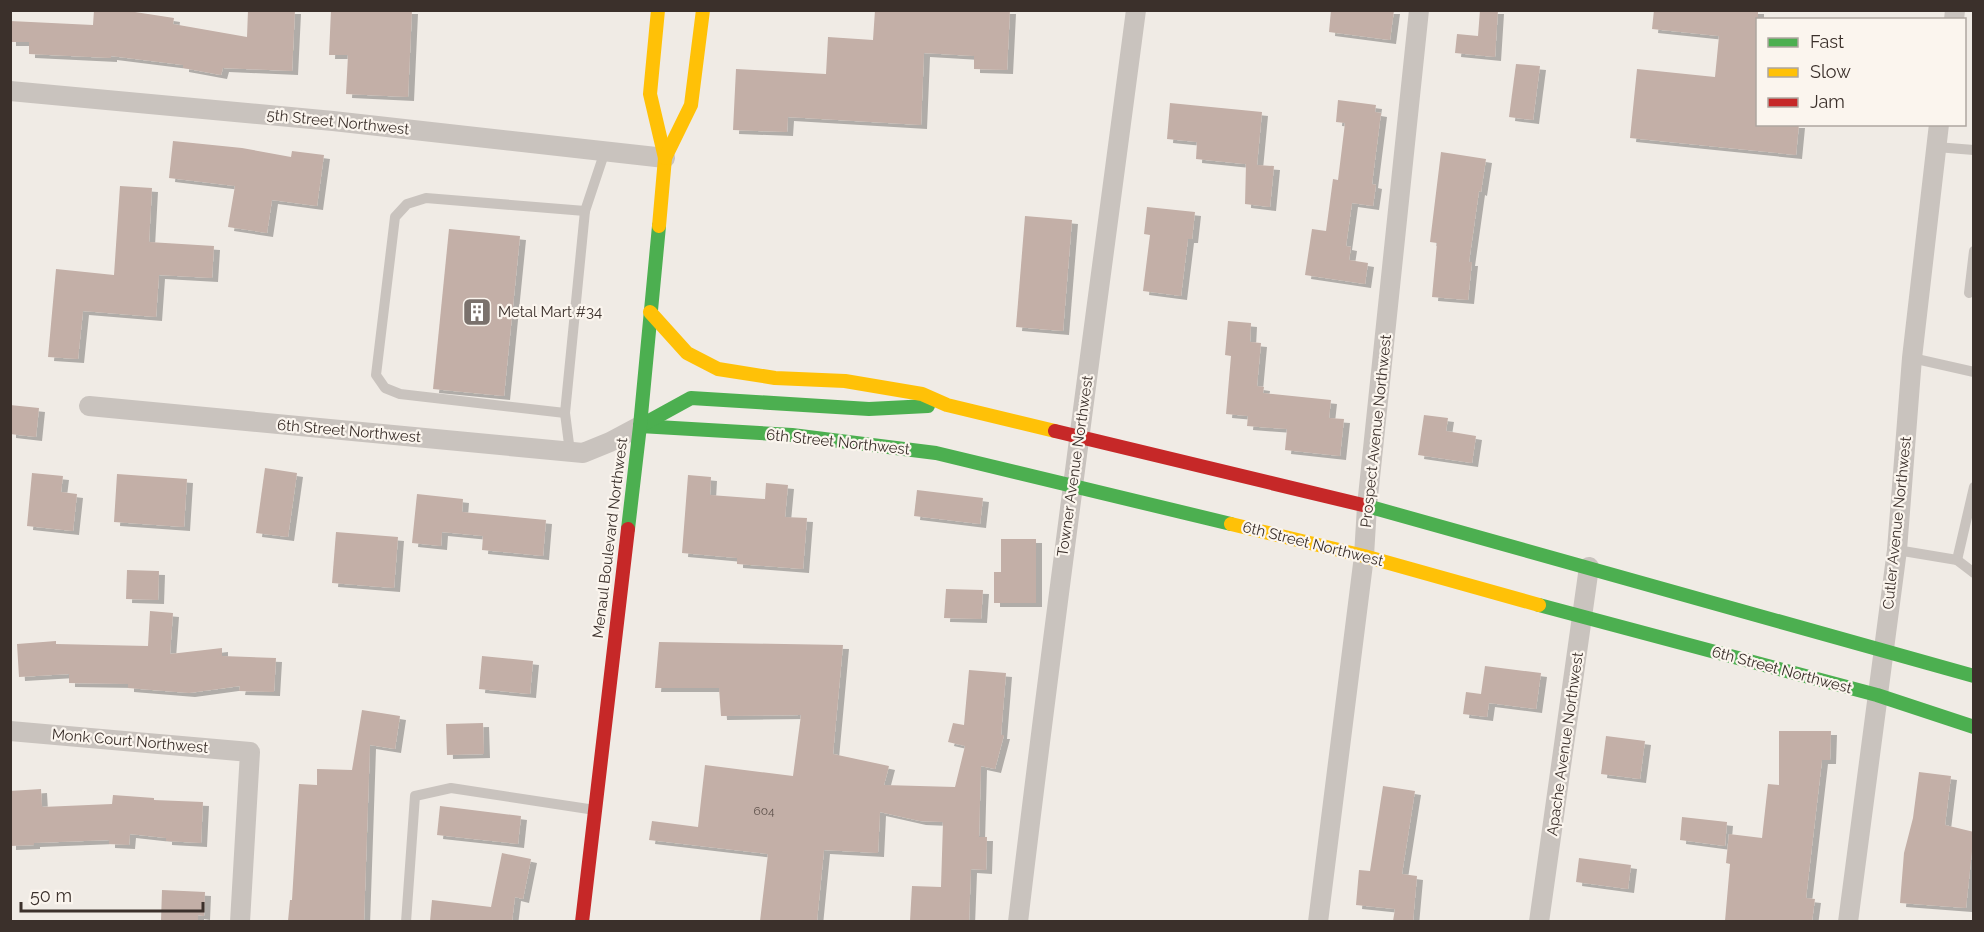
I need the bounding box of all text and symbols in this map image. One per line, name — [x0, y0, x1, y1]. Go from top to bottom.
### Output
legend — [1756, 18, 1966, 126]
text: Fast — [1810, 31, 1844, 52]
text: Slow — [1810, 61, 1851, 82]
text: Jam — [1810, 91, 1845, 112]
street label: 5th Street Northwest — [266, 106, 410, 138]
building icon: Metal Mart #34 — [461, 296, 493, 328]
place label: Metal Mart #34 — [498, 303, 602, 321]
street label: Prospect Avenue Northwest — [1357, 334, 1395, 528]
street label: Towner Avenue Northwest — [1053, 374, 1097, 558]
street label: 6th Street Northwest — [276, 416, 422, 446]
street label: 6th Street Northwest — [765, 426, 911, 458]
street label: Cutler Avenue Northwest — [1879, 435, 1915, 611]
street label: Menaul Boulevard Northwest — [589, 437, 631, 639]
street label: 6th Street Northwest — [1241, 518, 1385, 570]
street label: 6th Street Northwest — [1710, 643, 1854, 697]
street label: Apache Avenue Northwest — [1543, 651, 1587, 837]
street label: Monk Court Northwest — [51, 725, 209, 757]
house number: 604 — [753, 804, 775, 818]
scale bar — [21, 875, 202, 913]
text: 50 m — [30, 885, 72, 906]

